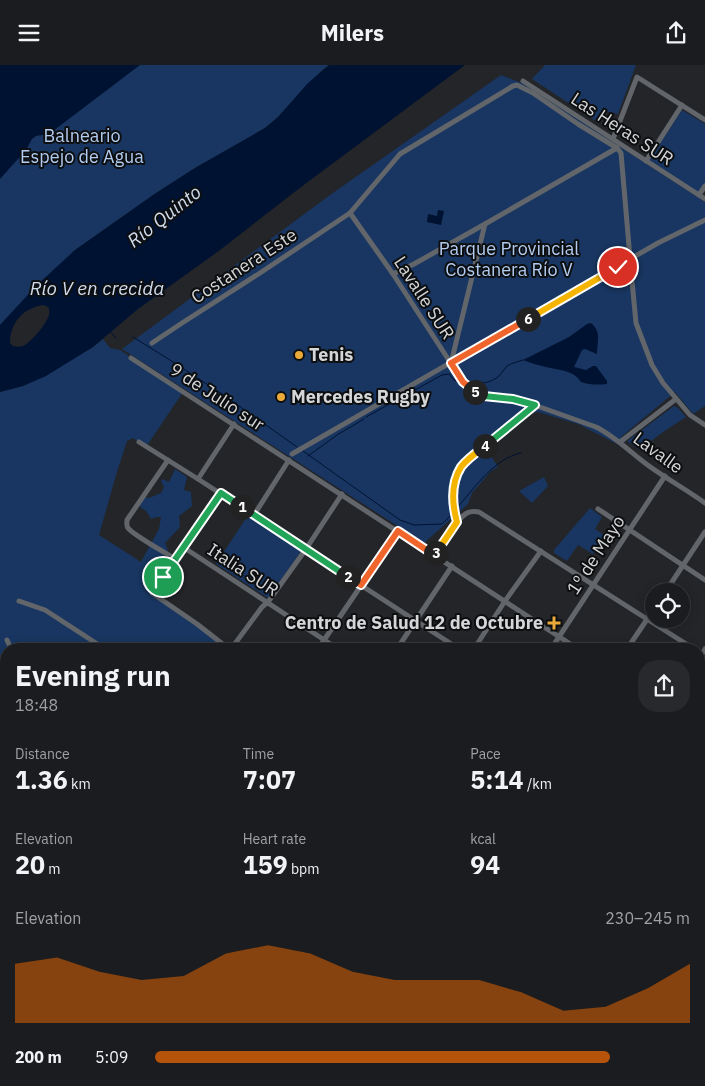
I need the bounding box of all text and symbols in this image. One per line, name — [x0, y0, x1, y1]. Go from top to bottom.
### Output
text: Milers — [321, 18, 384, 47]
icon: menu — [15, 19, 43, 47]
icon: share — [662, 19, 690, 47]
street label: Las Heras SUR — [567, 87, 678, 170]
park label: Balneario Espejo de Agua — [20, 124, 144, 168]
water label: Río Quinto — [122, 180, 206, 252]
street label: Costanera Este — [186, 223, 301, 308]
park label: Parque Provincial Costanera Río V — [439, 237, 579, 281]
pin — [597, 246, 639, 288]
street label: Lavalle SUR — [389, 252, 460, 344]
icon: check — [604, 253, 632, 281]
water label: Río V en crecida — [30, 276, 164, 300]
pin: 6 — [516, 307, 540, 331]
text: 6 — [524, 310, 533, 328]
place label: Tenis — [309, 343, 353, 366]
marker: Tenis — [293, 349, 305, 361]
street label: 9 de Julio sur — [166, 357, 269, 436]
pin: 5 — [462, 379, 488, 405]
text: 5 — [471, 383, 480, 401]
place label: Mercedes Rugby — [291, 385, 430, 408]
marker: Mercedes Rugby — [275, 391, 287, 403]
street label: Lavalle — [629, 427, 688, 479]
pin: 4 — [472, 433, 498, 459]
text: 4 — [481, 437, 490, 455]
pin: 1 — [230, 495, 254, 519]
text: 1 — [238, 498, 247, 516]
street label: 1º de Mayo — [561, 511, 630, 599]
street label: Italia SUR — [203, 538, 283, 601]
pin: 3 — [424, 541, 448, 565]
text: 3 — [432, 544, 441, 562]
pin — [142, 556, 184, 598]
icon: arrive — [149, 563, 177, 591]
pin: 2 — [336, 565, 360, 589]
text: 2 — [344, 568, 353, 586]
map controls — [645, 583, 690, 628]
button: locate — [645, 583, 690, 628]
place label: Centro de Salud 12 de Octubre — [285, 611, 543, 634]
marker: Centro de Salud 12 de Octubre — [547, 616, 561, 630]
text: Evening run — [15, 657, 171, 694]
button: share — [638, 660, 690, 712]
text: 18:48 — [15, 695, 58, 715]
text: Distance — [15, 745, 70, 763]
text: Time — [243, 745, 274, 763]
text: Pace — [470, 745, 501, 763]
text: 1.36 — [15, 763, 68, 796]
text: 7:07 — [243, 763, 296, 796]
text: 5:14 — [470, 763, 524, 796]
text: km — [68, 775, 91, 793]
text: /km — [524, 775, 552, 793]
text: Elevation — [15, 830, 73, 848]
text: Heart rate — [243, 830, 306, 848]
text: kcal — [470, 830, 496, 848]
text: 20 — [15, 848, 45, 881]
text: 159 — [243, 848, 288, 881]
text: 94 — [470, 848, 500, 881]
text: m — [45, 860, 61, 878]
text: bpm — [288, 860, 319, 878]
text: Elevation — [15, 908, 81, 928]
text: 230–245 m — [605, 908, 690, 928]
text: 200 m — [15, 1047, 62, 1067]
text: 5:09 — [95, 1047, 128, 1067]

